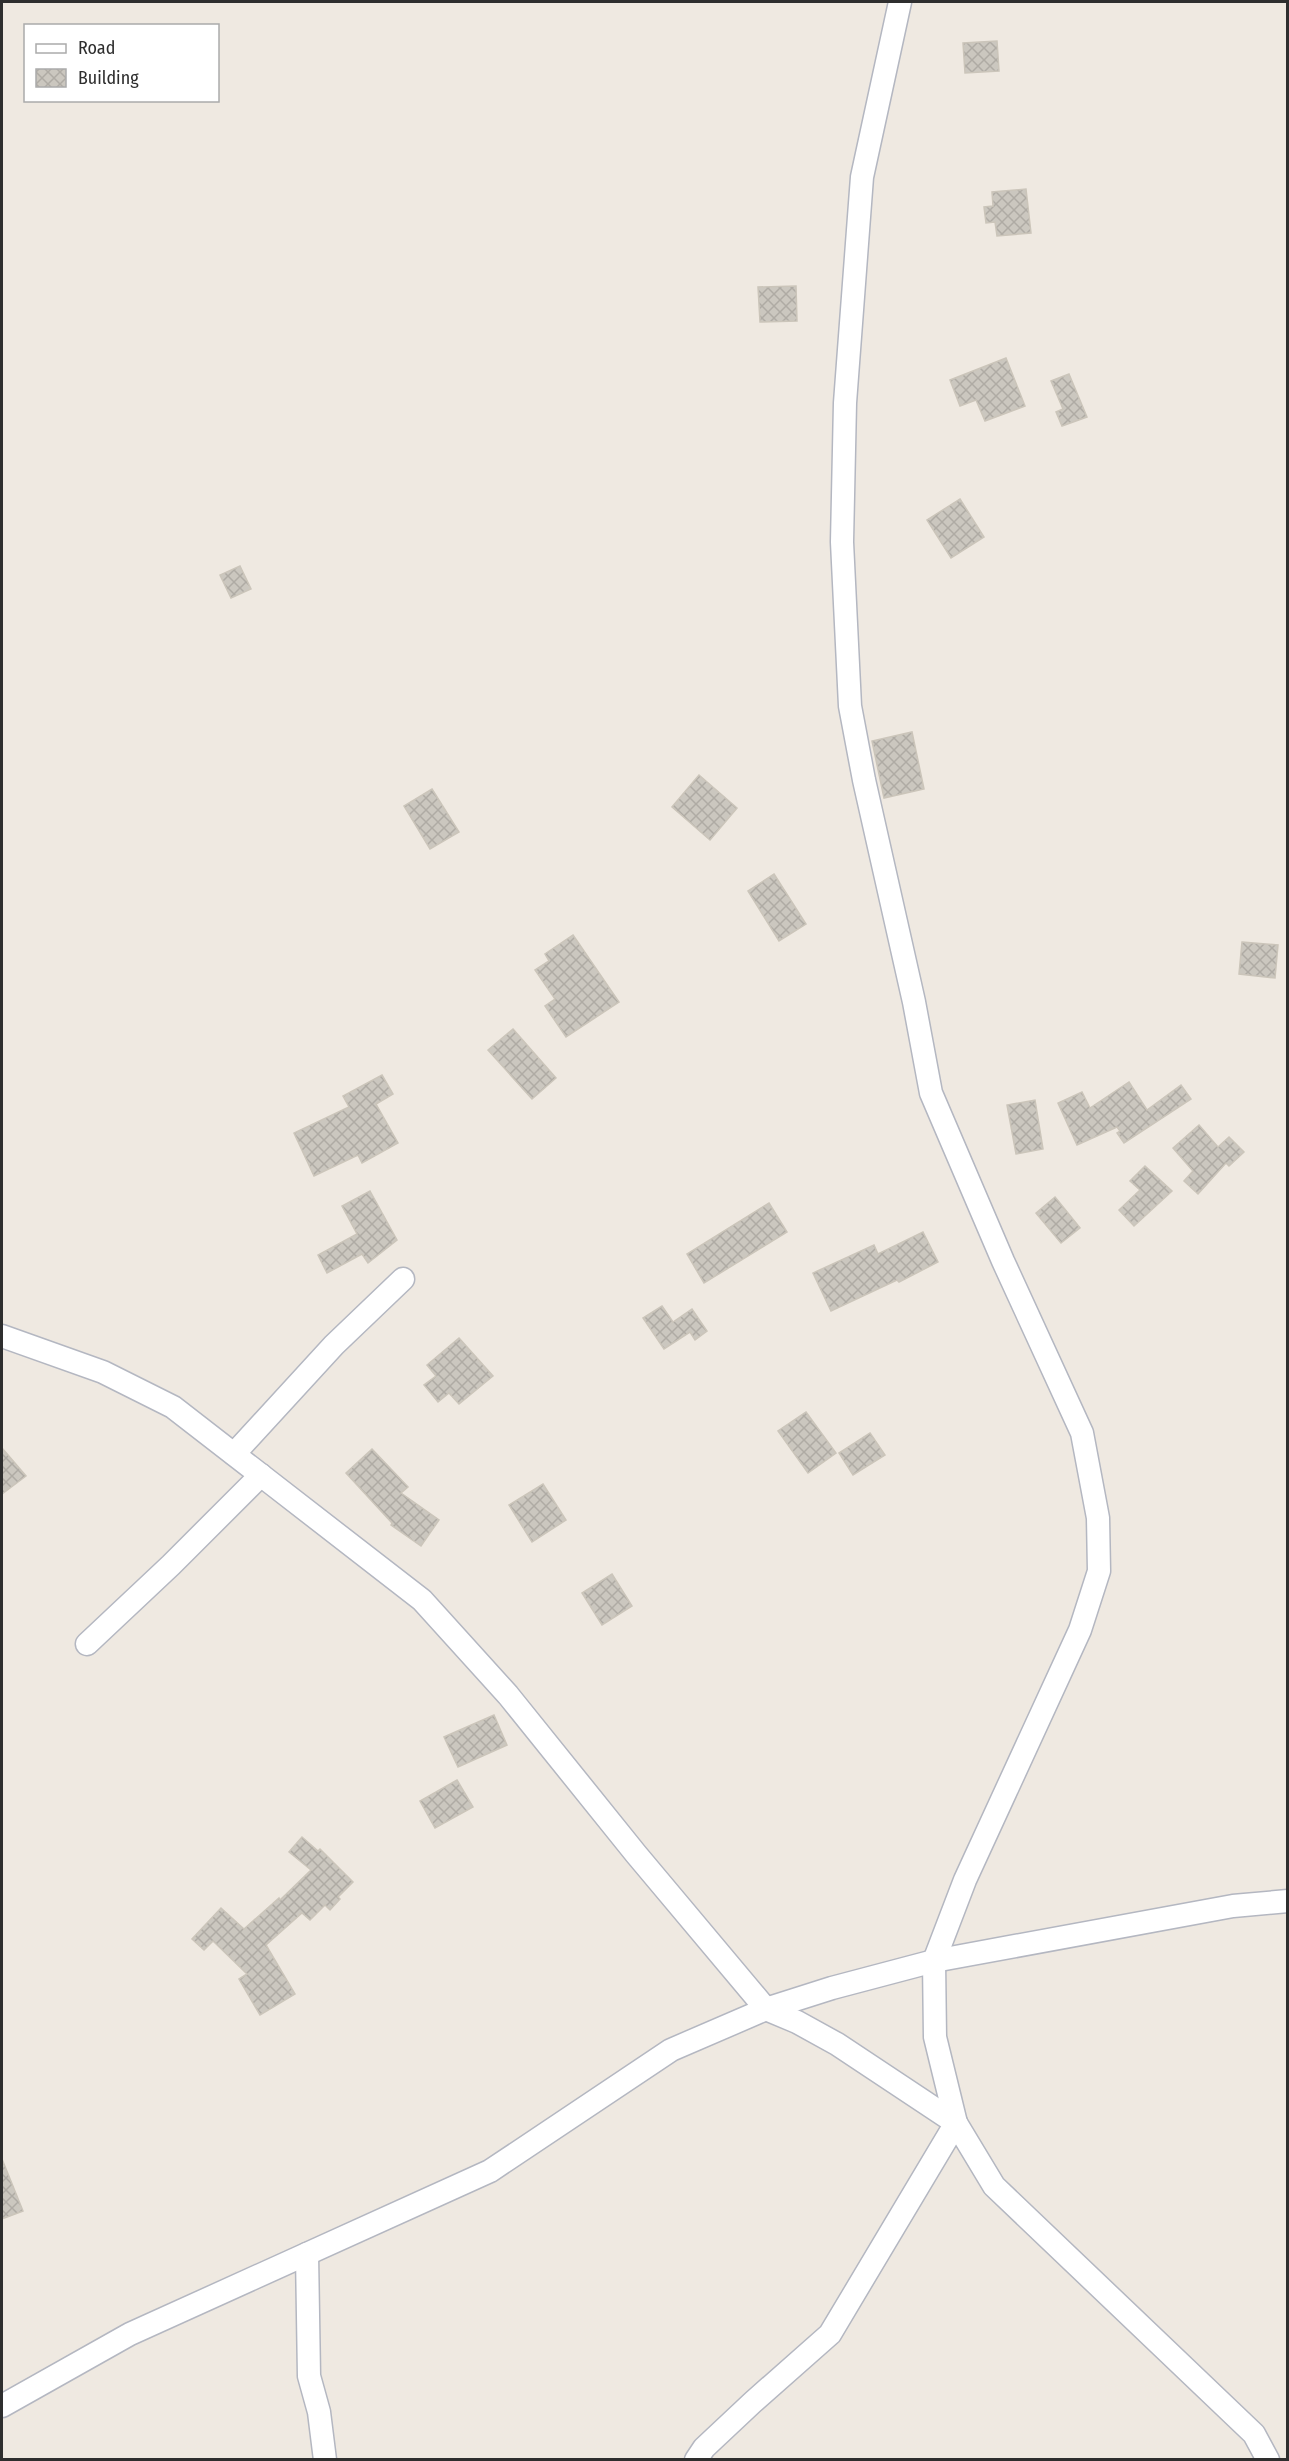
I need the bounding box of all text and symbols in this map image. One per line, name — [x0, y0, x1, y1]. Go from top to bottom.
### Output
legend — [24, 24, 219, 102]
text: Road — [78, 37, 115, 59]
text: Building — [78, 67, 139, 89]

